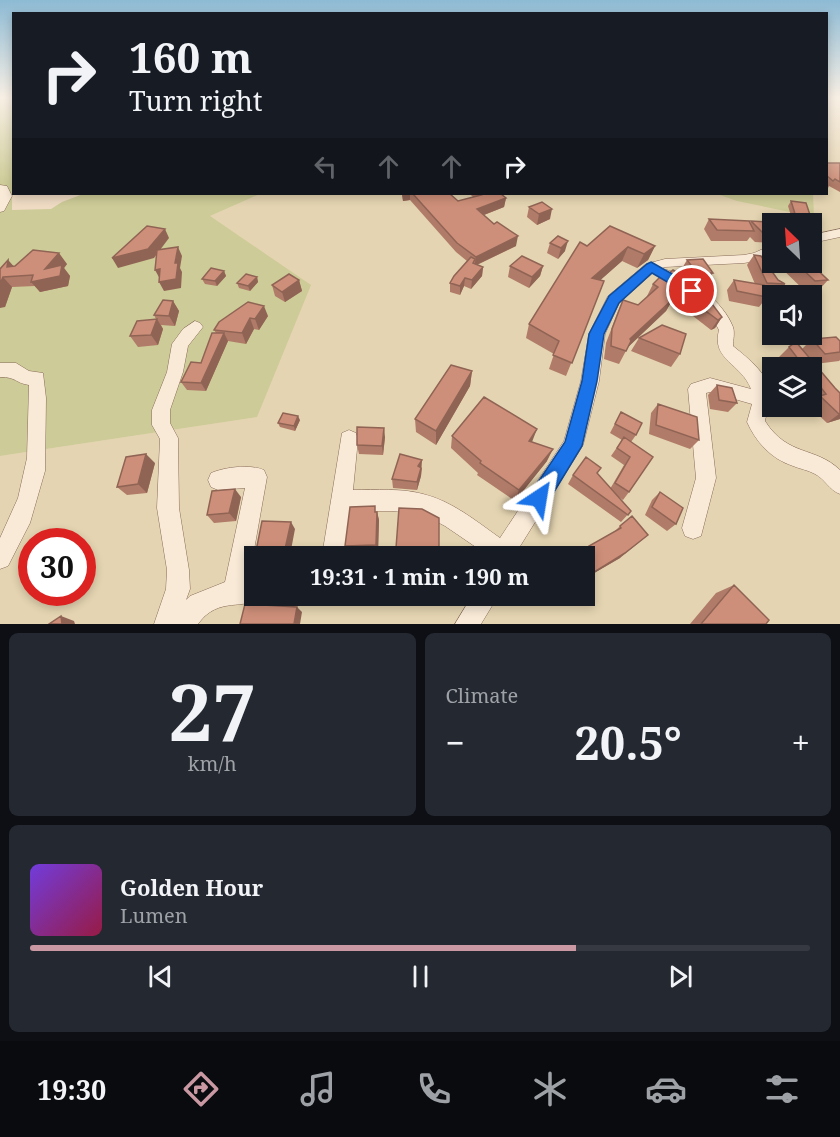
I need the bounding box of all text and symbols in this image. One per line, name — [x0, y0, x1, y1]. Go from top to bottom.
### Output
text: 160 m — [129, 28, 253, 85]
icon: right — [30, 36, 108, 114]
text: Turn right — [129, 82, 262, 119]
icon: left — [309, 150, 342, 183]
icon: ahead — [372, 150, 405, 183]
icon: ahead — [435, 150, 468, 183]
icon: right — [498, 150, 531, 183]
north arrow — [762, 213, 822, 273]
map controls — [762, 213, 822, 417]
pin — [666, 265, 717, 316]
icon: arrive — [675, 274, 708, 307]
button: sound — [762, 285, 822, 345]
button: layers — [762, 357, 822, 417]
position arrow — [507, 466, 571, 530]
speed limit sign: 30 — [18, 528, 96, 606]
text: 19:31 · 1 min · 190 m — [310, 561, 529, 591]
text: 27 — [168, 658, 256, 764]
text: Climate — [446, 682, 518, 709]
text: 20.5° — [574, 712, 682, 773]
text: − — [446, 720, 465, 765]
text: + — [792, 720, 810, 765]
text: km/h — [188, 750, 237, 777]
text: Golden Hour — [120, 872, 263, 902]
text: Lumen — [120, 902, 188, 929]
icon: previous — [144, 960, 177, 993]
icon: pause — [404, 960, 437, 993]
icon: next — [664, 960, 697, 993]
icon: directions — [180, 1068, 222, 1110]
icon: music — [297, 1068, 339, 1110]
icon: phone — [413, 1068, 455, 1110]
icon: climate — [529, 1068, 571, 1110]
icon: car — [645, 1068, 687, 1110]
icon: filters — [761, 1068, 803, 1110]
text: 19:30 — [37, 1071, 106, 1108]

